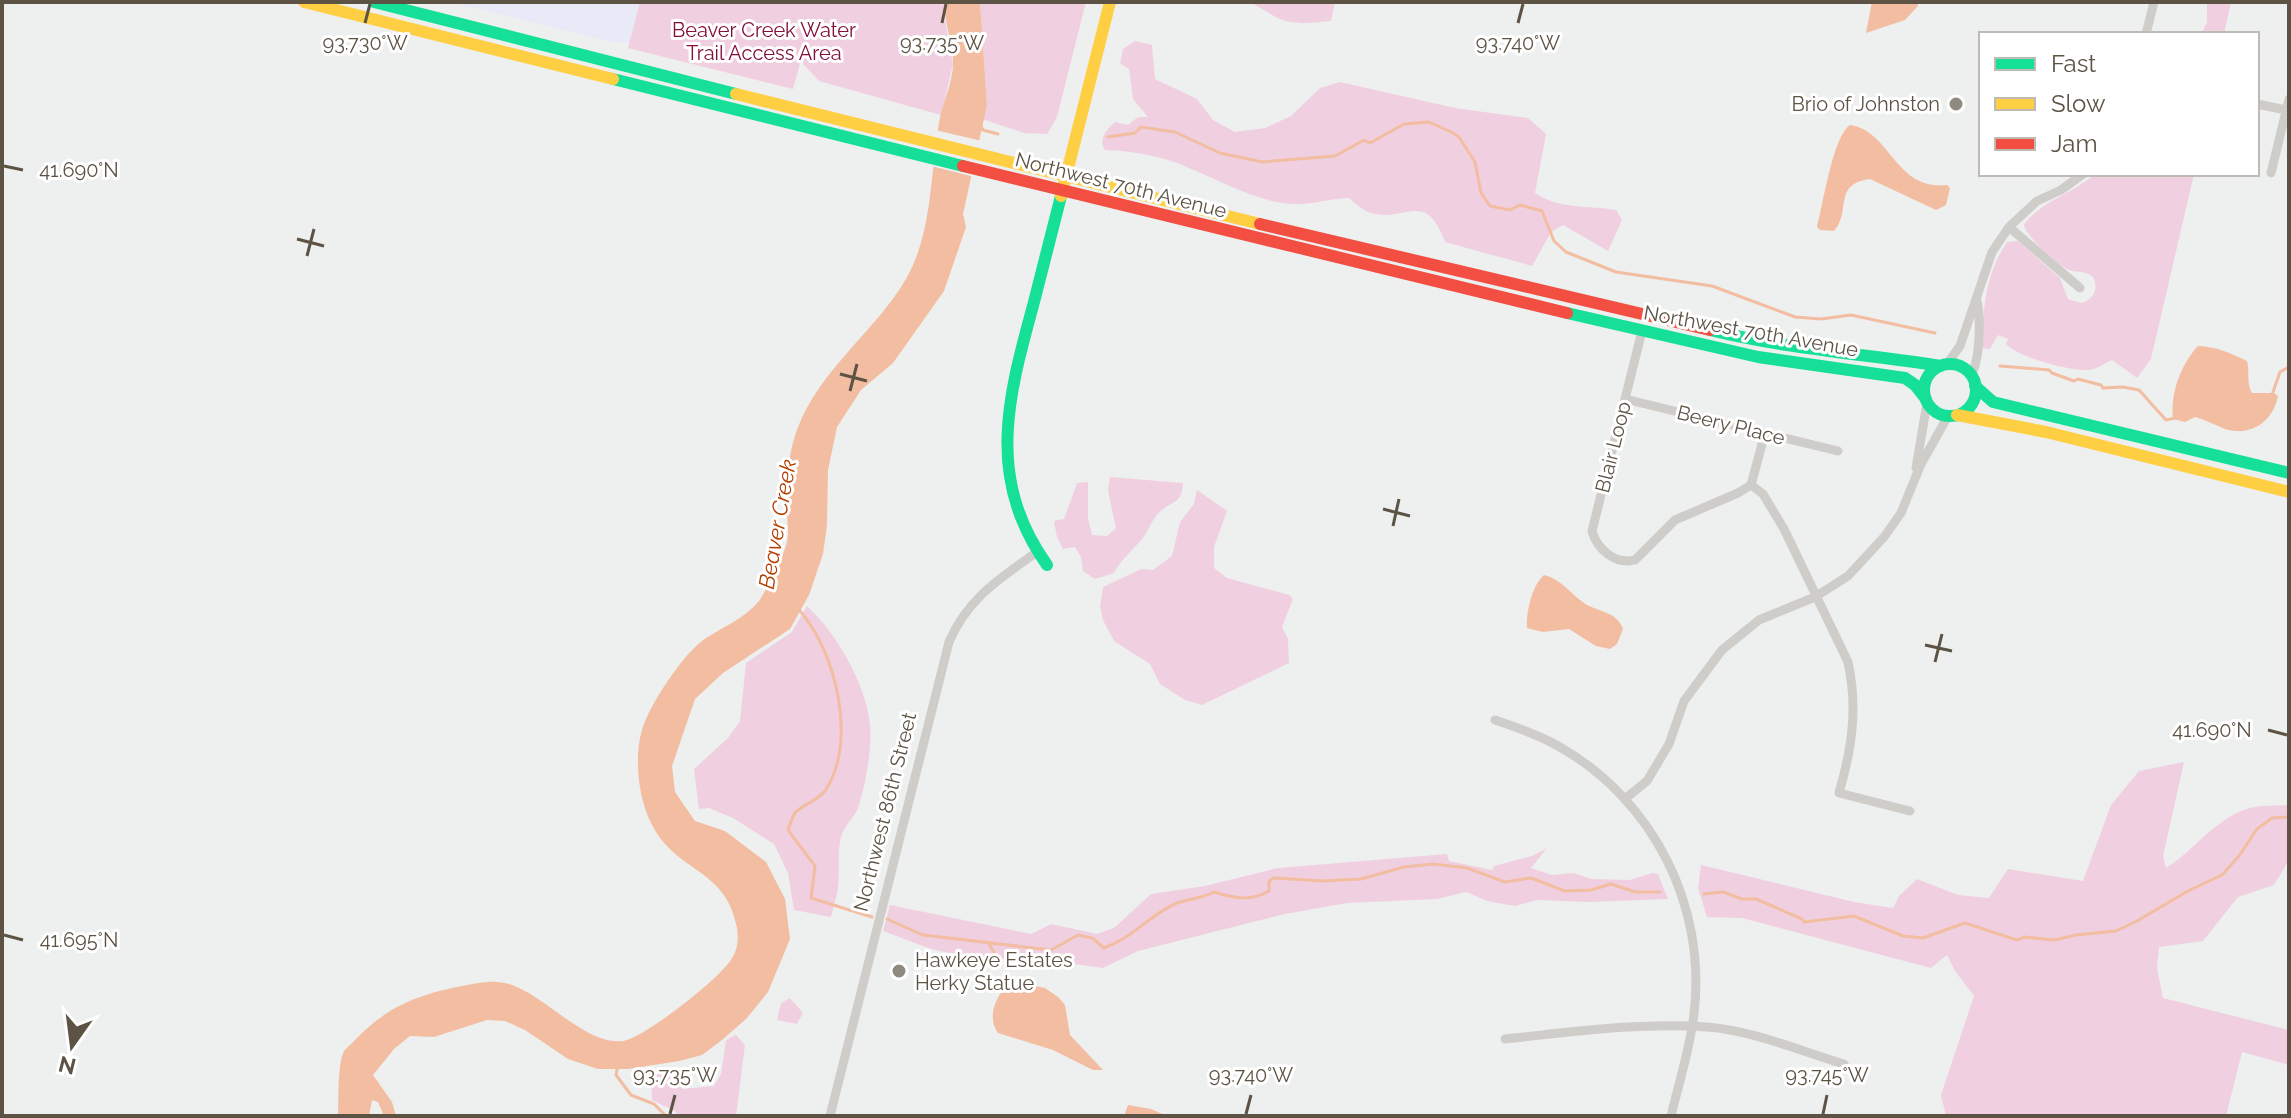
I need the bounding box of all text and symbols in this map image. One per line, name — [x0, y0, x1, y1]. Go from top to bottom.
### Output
park label: Beaver Creek Water Trail Access Area — [672, 18, 856, 65]
text: 93.730°W — [322, 31, 408, 55]
text: 93.735°W — [900, 31, 984, 55]
text: 93.740°W — [1476, 31, 1560, 55]
legend — [1979, 32, 2259, 176]
text: Fast — [2051, 49, 2096, 78]
text: Slow — [2051, 89, 2106, 118]
place label: Brio of Johnston — [1791, 92, 1940, 116]
marker: Brio of Johnston — [1947, 95, 1965, 113]
text: Jam — [2051, 129, 2097, 158]
street label: Northwest 70th Avenue — [1013, 147, 1230, 223]
text: 41.690°N — [39, 158, 119, 182]
street label: Northwest 70th Avenue — [1642, 300, 1860, 362]
street label: Blair Loop — [1590, 399, 1636, 495]
street label: Beery Place — [1674, 400, 1788, 450]
water label: Beaver Creek — [753, 457, 801, 591]
street label: Northwest 86th Street — [849, 710, 921, 914]
text: 41.690°N — [2172, 718, 2252, 742]
text: 41.695°N — [40, 928, 118, 952]
place label: Hawkeye Estates Herky Statue — [915, 948, 1073, 995]
marker: Hawkeye Estates Herky Statue — [890, 962, 908, 980]
north arrow — [32, 1006, 112, 1086]
text: N — [56, 1051, 78, 1080]
text: 93.735°W — [633, 1063, 717, 1087]
text: 93.740°W — [1209, 1063, 1293, 1087]
text: 93.745°W — [1785, 1063, 1869, 1087]

